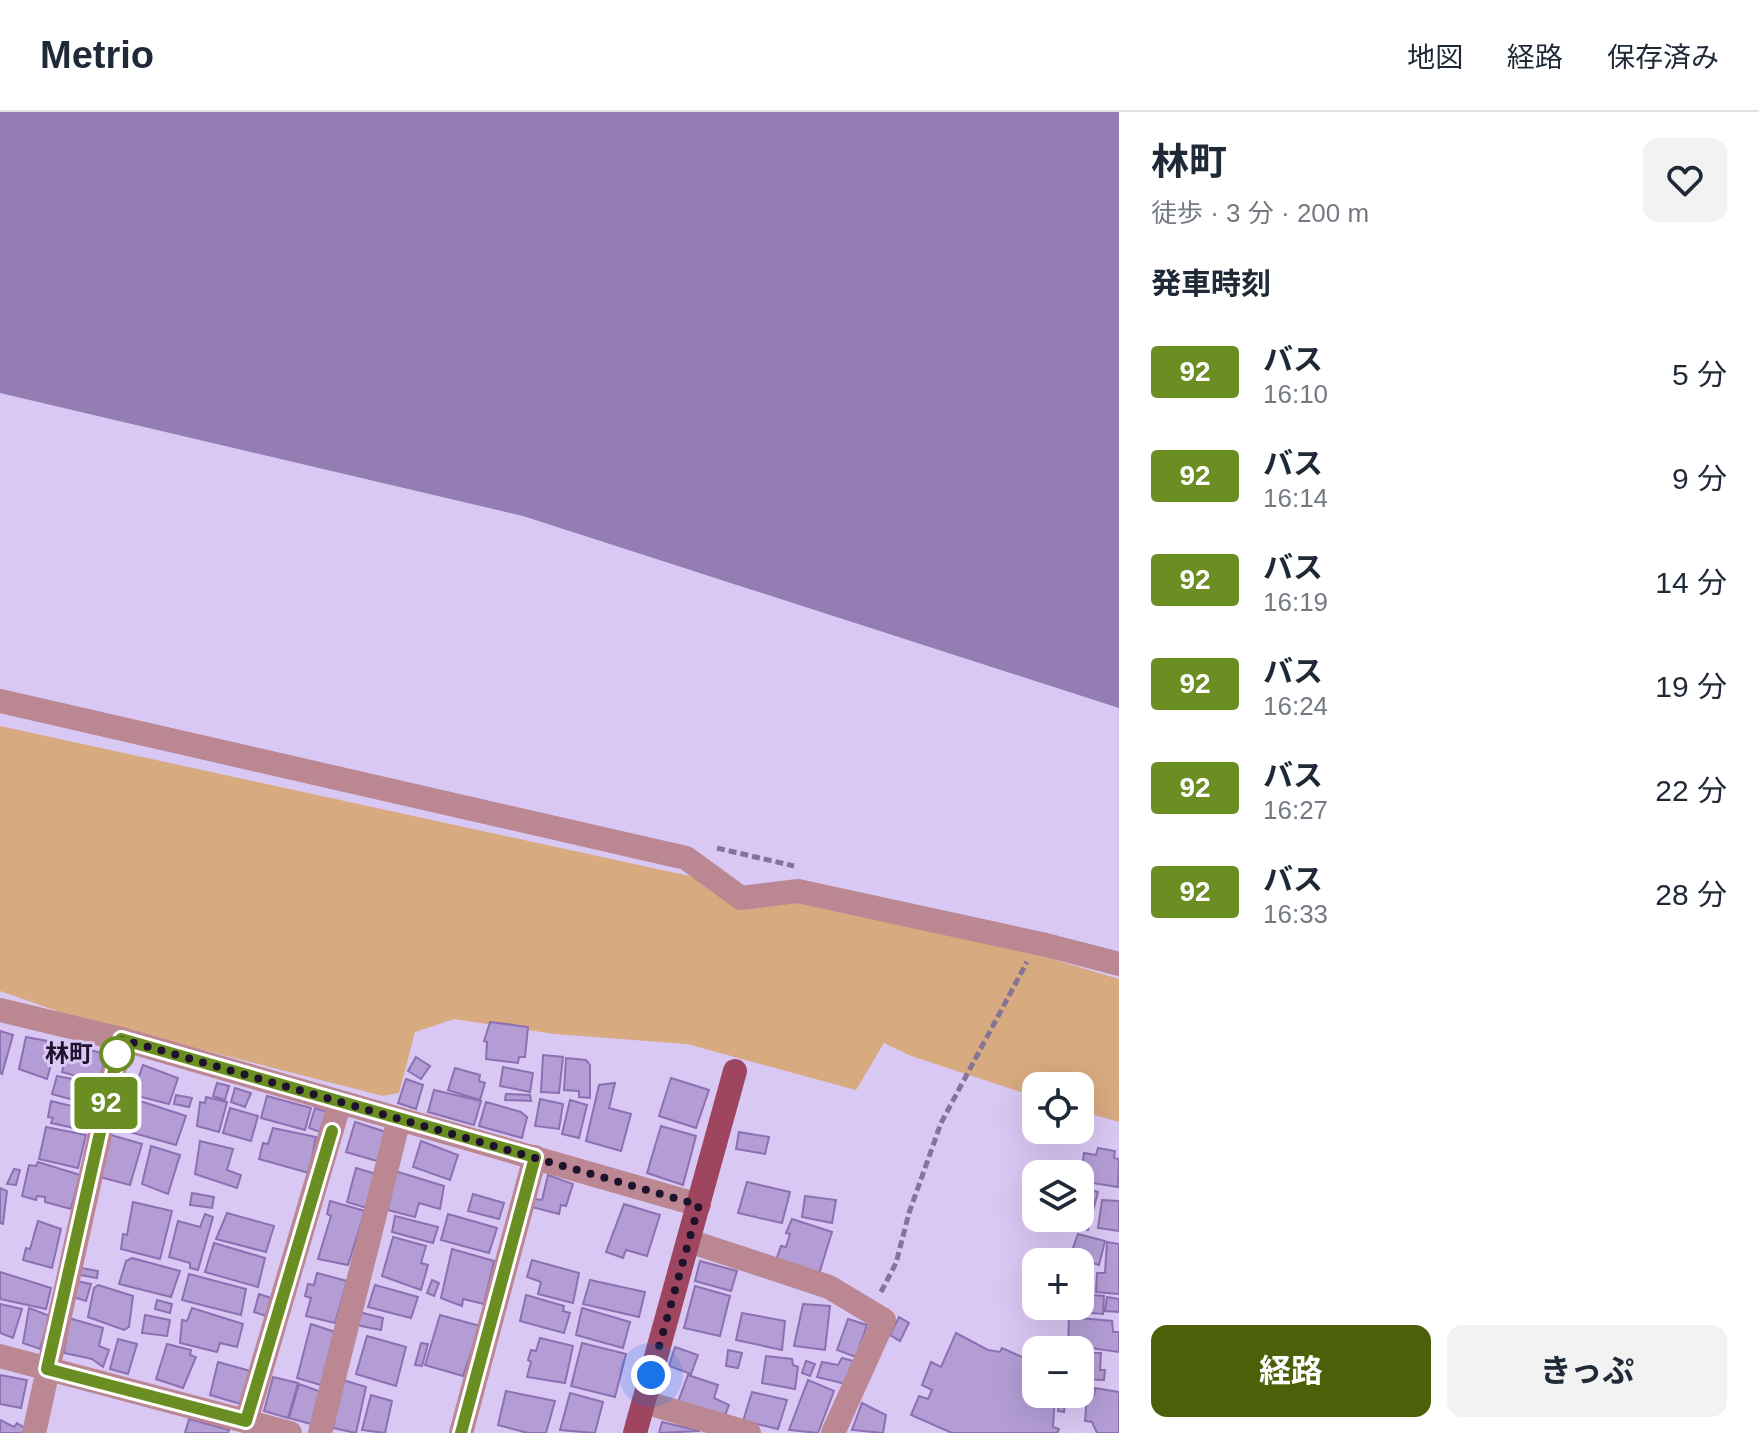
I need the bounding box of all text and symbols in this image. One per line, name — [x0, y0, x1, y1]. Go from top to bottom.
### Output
text: Metrio — [40, 34, 154, 76]
text: 地図 — [1407, 42, 1463, 73]
text: 経路 — [1507, 42, 1563, 73]
text: 保存済み — [1607, 42, 1719, 73]
button: heart — [1643, 138, 1727, 222]
text: 林町 — [1151, 141, 1227, 183]
text: 徒歩 · 3 分 · 200 m — [1151, 198, 1369, 228]
text: 発車時刻 — [1151, 267, 1271, 300]
text: バス — [1263, 343, 1323, 376]
text: 92 — [1179, 356, 1211, 387]
text: 5 分 — [1672, 358, 1727, 391]
text: 16:10 — [1263, 379, 1328, 409]
text: バス — [1263, 447, 1323, 480]
text: 92 — [1179, 460, 1211, 491]
text: 9 分 — [1672, 462, 1727, 495]
text: 16:14 — [1263, 483, 1328, 513]
text: バス — [1263, 551, 1323, 584]
text: 92 — [1179, 564, 1211, 595]
text: 14 分 — [1655, 566, 1727, 599]
text: 16:19 — [1263, 587, 1328, 617]
text: バス — [1263, 655, 1323, 688]
text: 92 — [1179, 668, 1211, 699]
text: 19 分 — [1655, 670, 1727, 703]
text: 16:24 — [1263, 691, 1328, 721]
text: バス — [1263, 759, 1323, 792]
text: 92 — [1179, 772, 1211, 803]
text: 22 分 — [1655, 774, 1727, 807]
text: 16:27 — [1263, 795, 1328, 825]
text: バス — [1263, 863, 1323, 896]
text: 92 — [1179, 876, 1211, 907]
text: 28 分 — [1655, 878, 1727, 911]
text: 16:33 — [1263, 899, 1328, 929]
marker: 林町 — [100, 1037, 134, 1071]
place label: 林町 — [45, 1040, 93, 1067]
map controls — [1022, 1072, 1094, 1408]
button: locate — [1022, 1072, 1094, 1144]
line badge: 92 — [70, 1077, 142, 1129]
text: 92 — [90, 1087, 122, 1118]
button: layers — [1022, 1160, 1094, 1232]
button: + — [1022, 1248, 1094, 1320]
button: 経路 — [1151, 1325, 1431, 1417]
button: きっぷ — [1447, 1325, 1727, 1417]
button: − — [1022, 1336, 1094, 1408]
your location — [631, 1355, 671, 1395]

